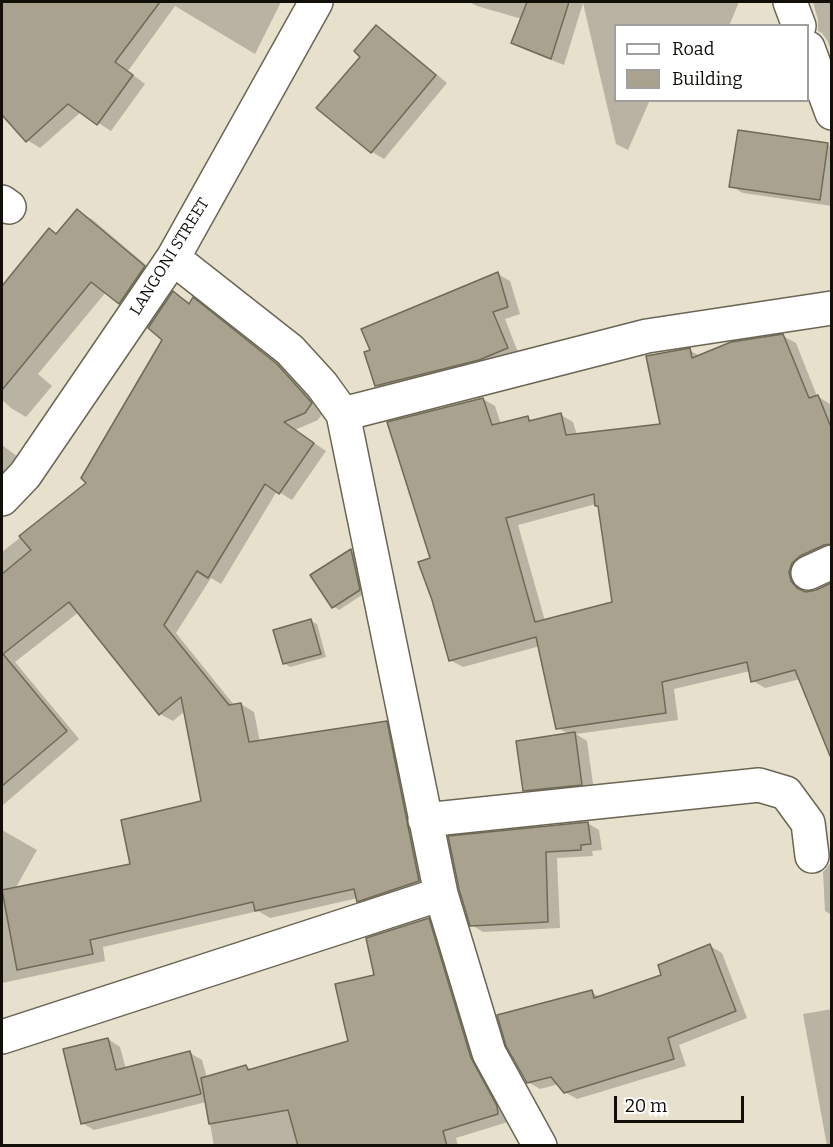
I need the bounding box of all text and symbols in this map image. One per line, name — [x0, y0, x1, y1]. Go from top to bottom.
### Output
legend — [614, 24, 809, 102]
text: Road — [672, 38, 714, 60]
text: Building — [672, 68, 743, 90]
street label: LANGONI STREET — [126, 195, 214, 319]
scale bar — [617, 1084, 748, 1122]
text: 20 m — [625, 1095, 667, 1117]

